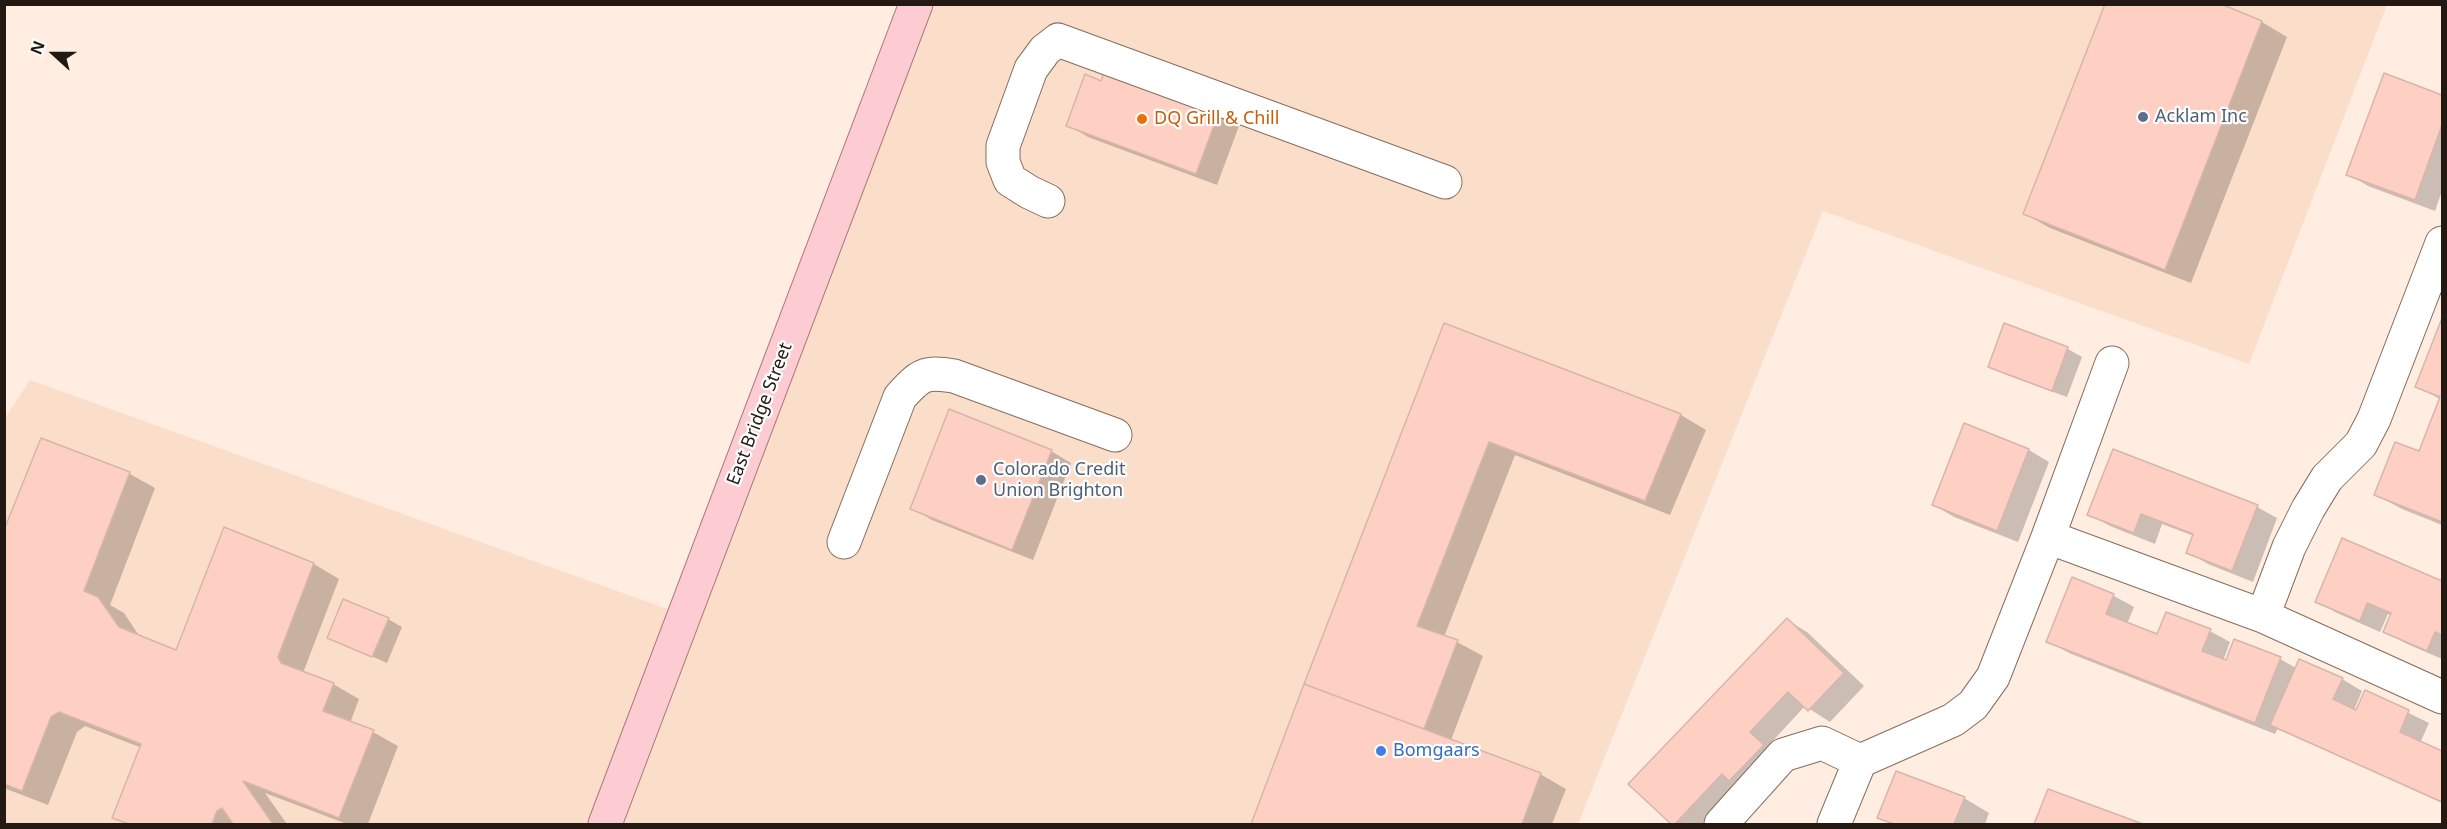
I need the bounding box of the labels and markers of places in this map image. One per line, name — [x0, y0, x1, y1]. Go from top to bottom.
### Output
place label: Acklam Inc — [2155, 106, 2247, 128]
place label: DQ Grill & Chill — [1154, 108, 1279, 130]
marker: Acklam Inc — [2136, 110, 2150, 124]
marker: DQ Grill & Chill — [1135, 112, 1149, 126]
place label: Colorado Credit Union Brighton — [993, 459, 1125, 502]
marker: Colorado Credit Union Brighton — [974, 473, 988, 487]
place label: Bomgaars — [1393, 740, 1480, 762]
marker: Bomgaars — [1374, 744, 1388, 758]

